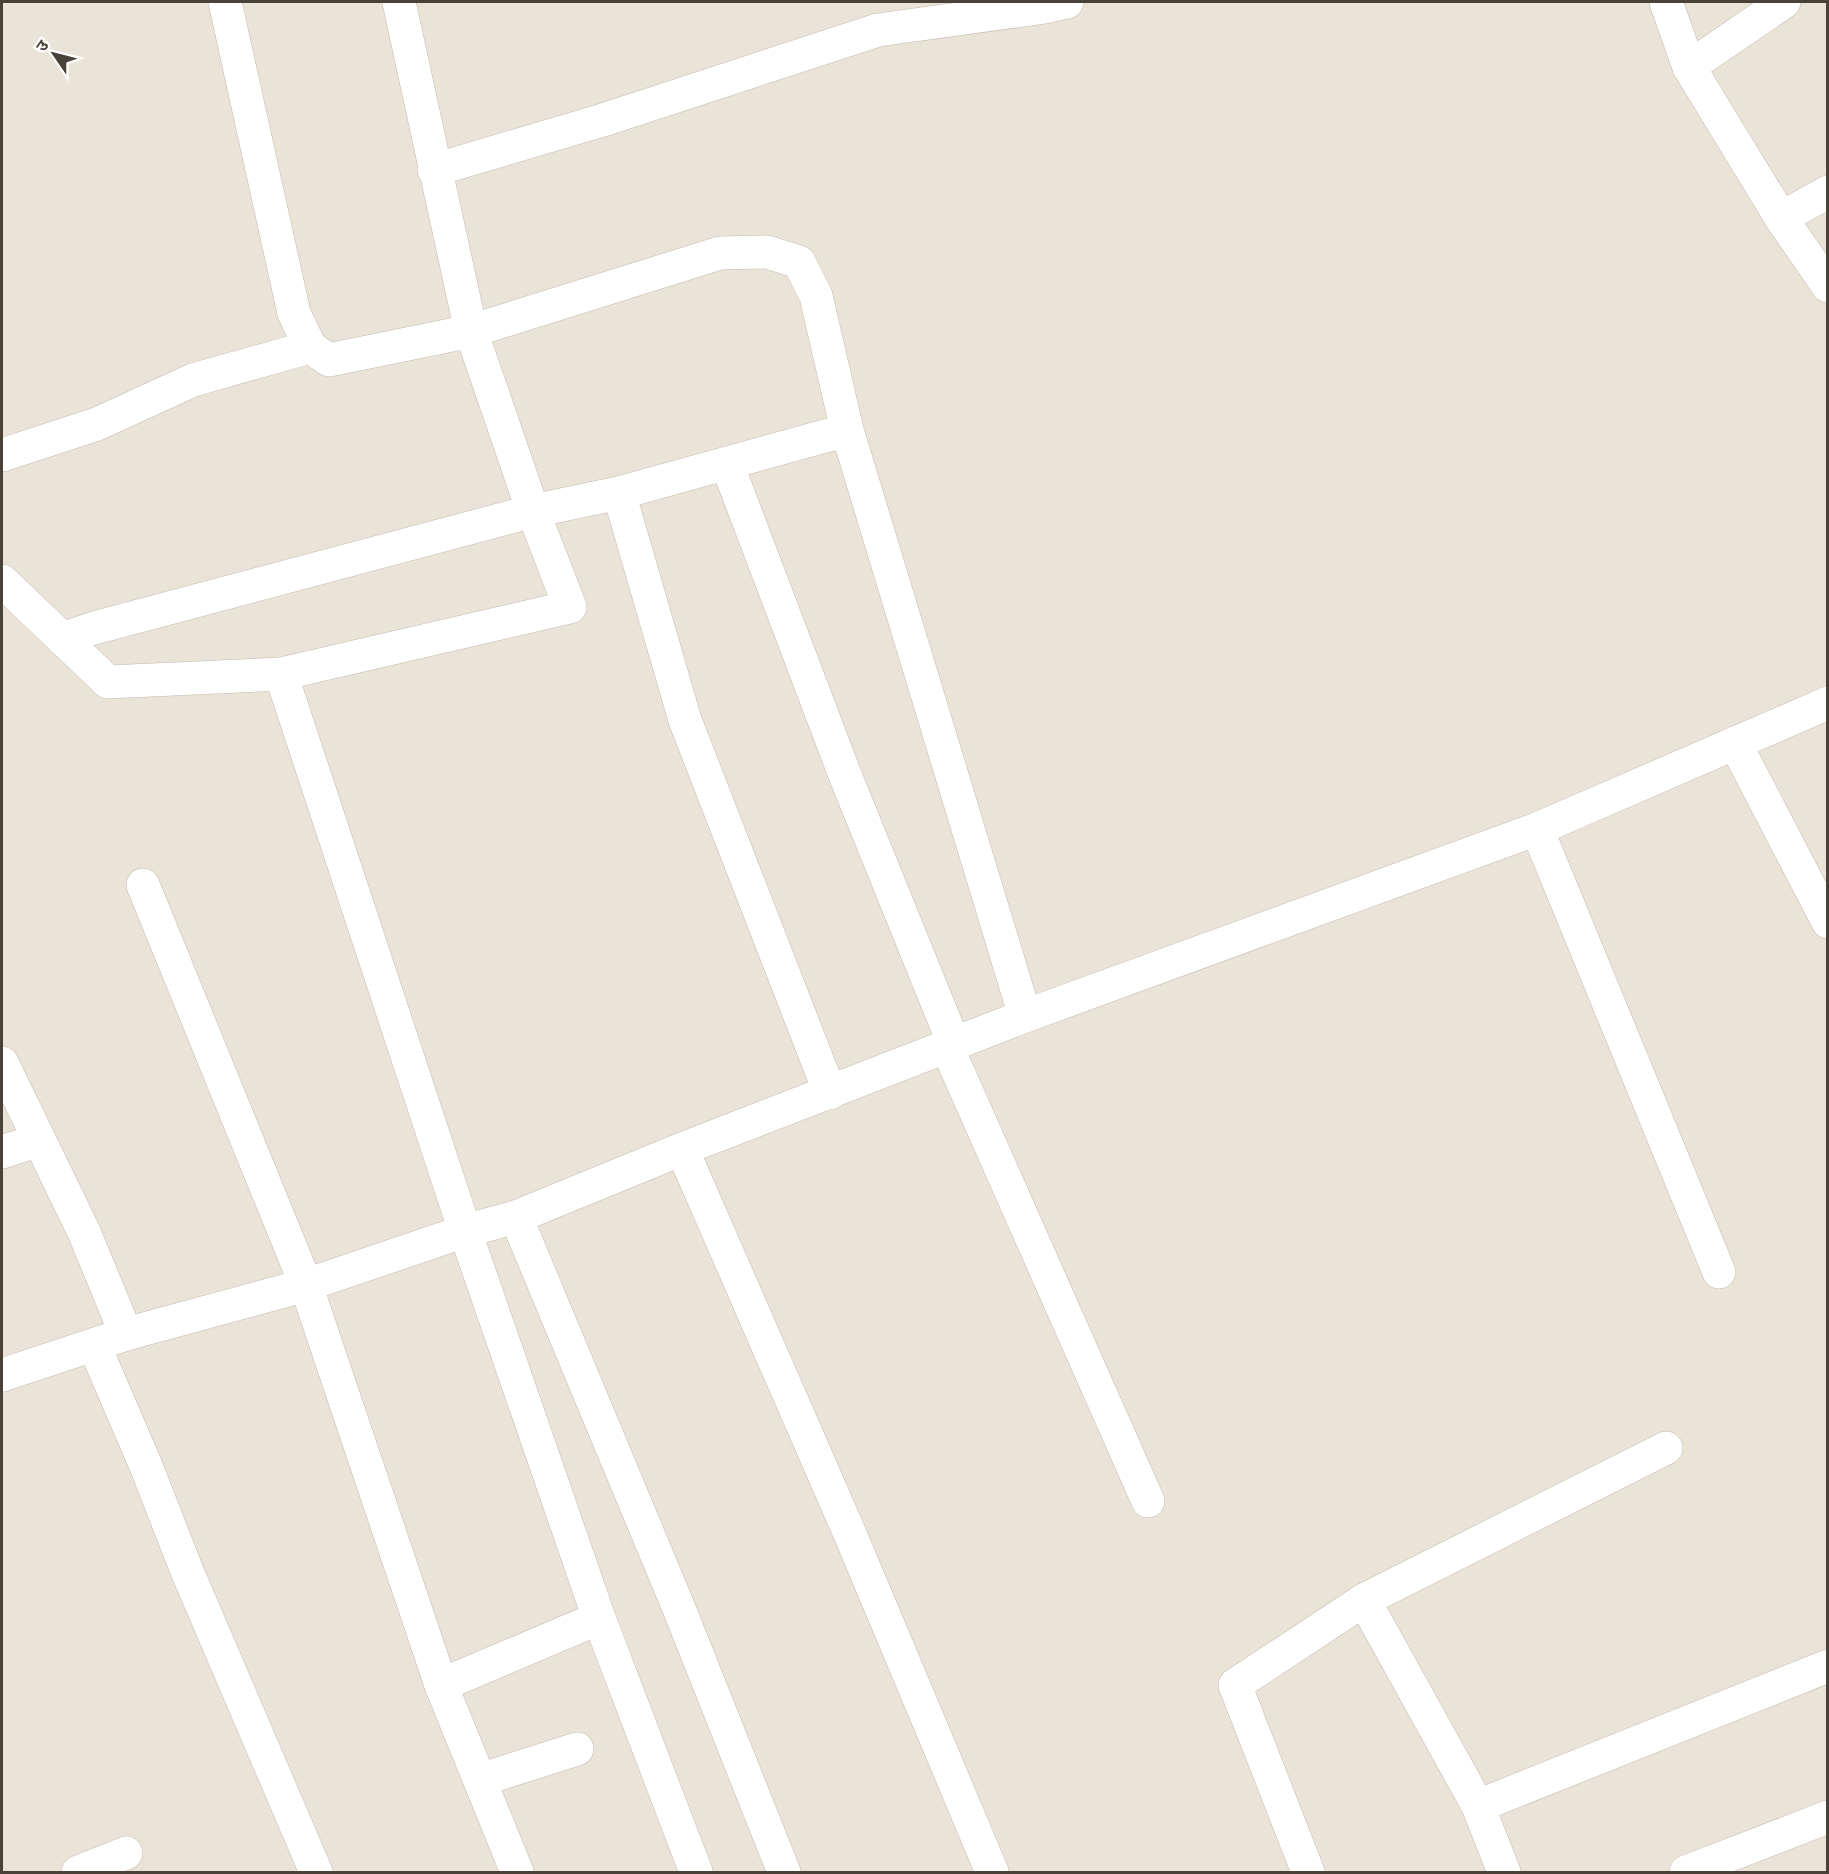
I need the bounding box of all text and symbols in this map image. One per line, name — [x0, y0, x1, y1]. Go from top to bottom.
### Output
north arrow — [24, 24, 84, 84]
text: उ — [30, 35, 54, 56]

